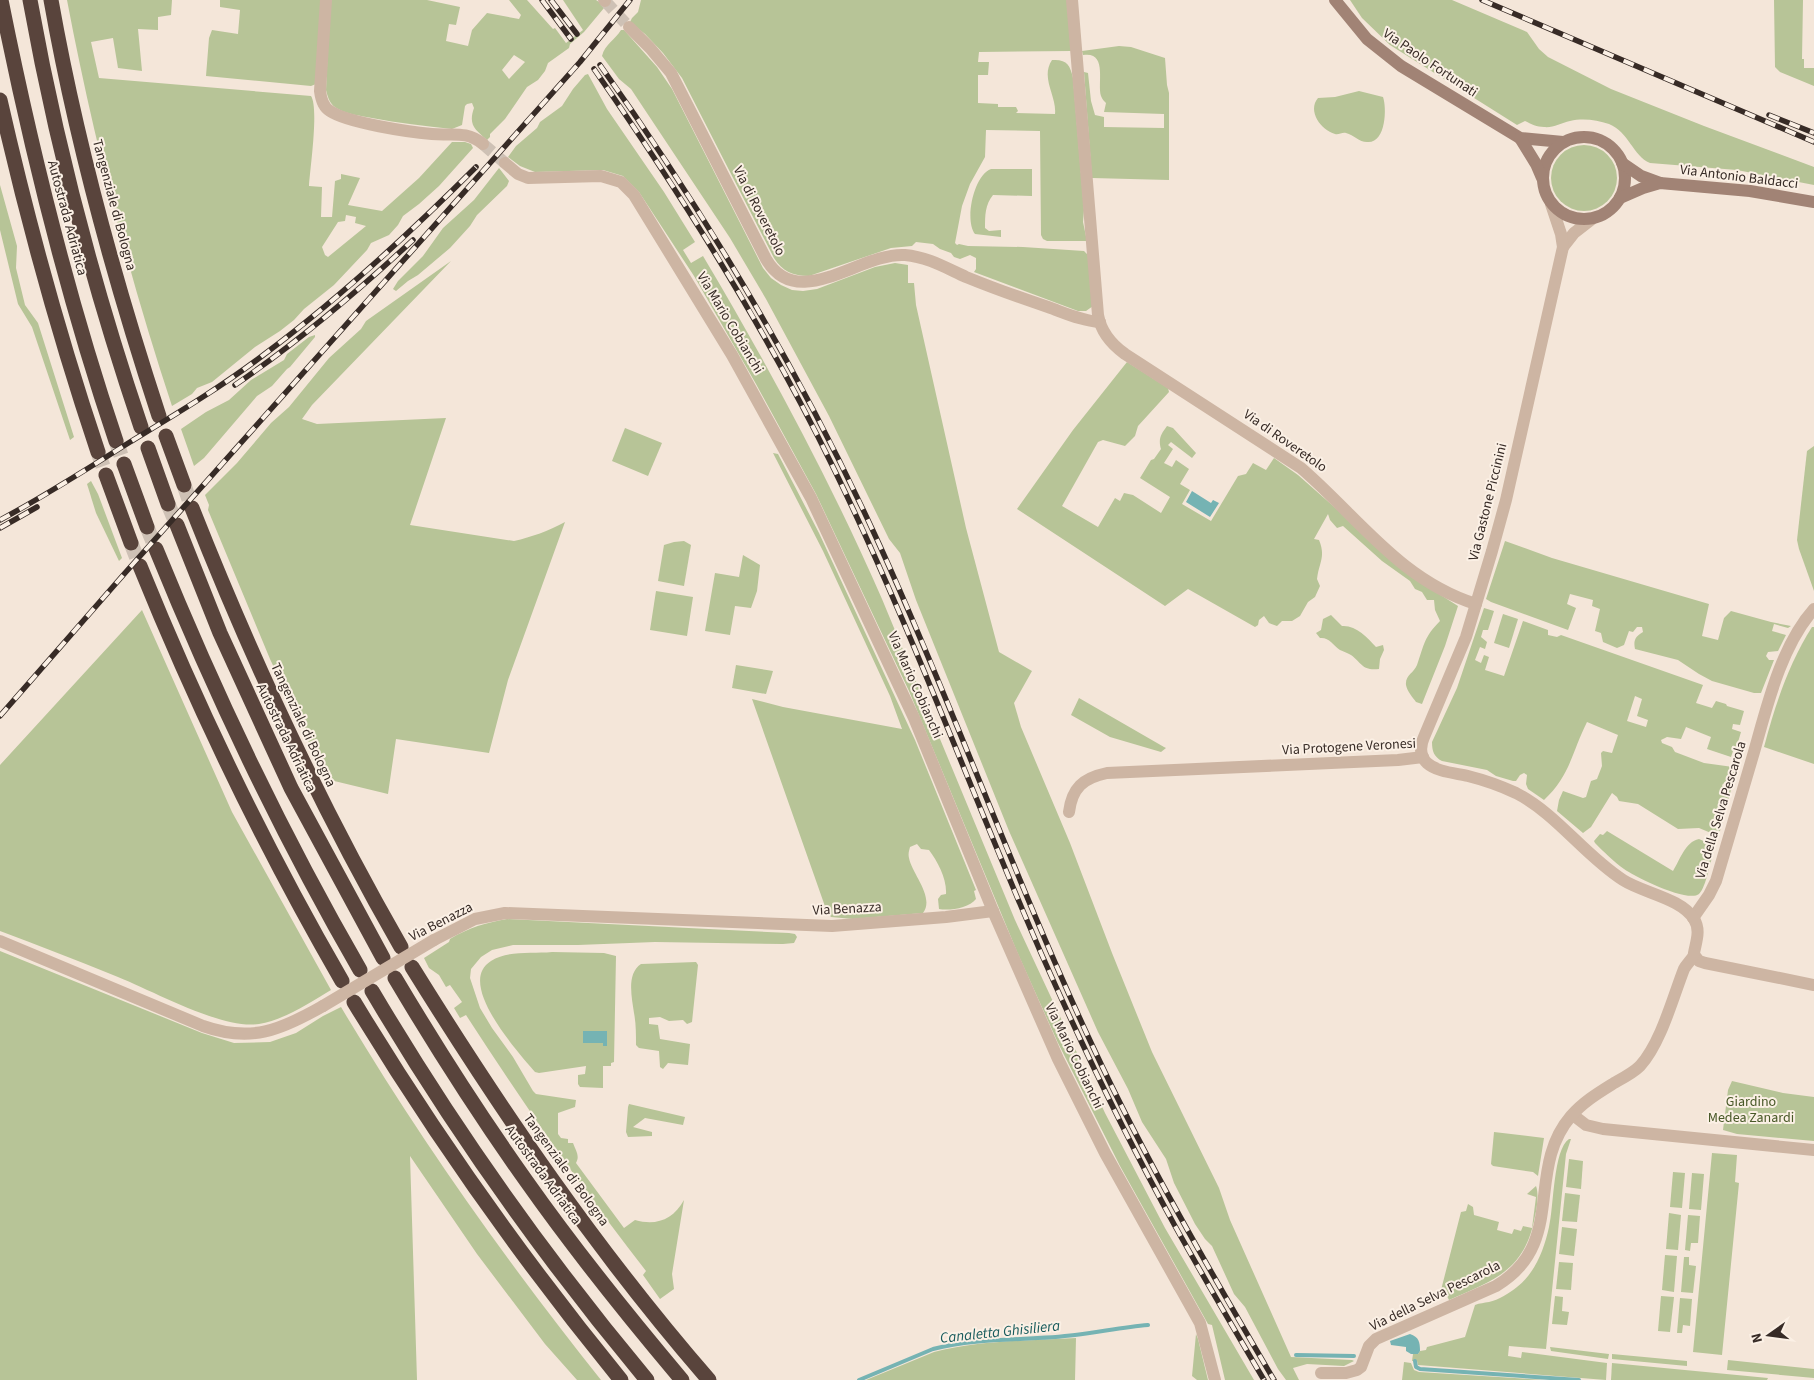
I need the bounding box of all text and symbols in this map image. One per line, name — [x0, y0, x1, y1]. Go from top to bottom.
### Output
street label: Via Paolo Fortunati — [1379, 24, 1481, 102]
street label: Tangenziale di Bologna — [87, 137, 141, 273]
street label: Autostrada Adriatica — [42, 158, 92, 278]
street label: Via Antonio Baldacci — [1679, 160, 1799, 194]
street label: Via di Roveretolo — [728, 163, 790, 259]
street label: Via Mario Cobianchi — [692, 268, 768, 378]
street label: Via di Roveretolo — [1239, 405, 1331, 477]
street label: Via Gastone Piccinini — [1464, 441, 1512, 563]
street label: Via Mario Cobianchi — [882, 628, 948, 742]
street label: Tangenziale di Bologna — [265, 660, 341, 790]
street label: Autostrada Adriatica — [251, 680, 321, 796]
street label: Via Protogene Veronesi — [1282, 734, 1416, 760]
street label: Via della Selva Pescarola — [1691, 739, 1751, 881]
street label: Via Benazza — [406, 897, 476, 947]
street label: Via Benazza — [812, 897, 882, 921]
street label: Via Mario Cobianchi — [1040, 1000, 1108, 1112]
park label: Giardino Medea Zanardi — [1708, 1092, 1794, 1128]
street label: Tangenziale di Bologna — [518, 1109, 614, 1231]
street label: Autostrada Adriatica — [500, 1121, 586, 1229]
street label: Via della Selva Pescarola — [1366, 1256, 1504, 1336]
north arrow — [1744, 1310, 1794, 1360]
water label: Canaletta Ghisiliera — [939, 1315, 1061, 1349]
text: N — [1747, 1331, 1768, 1345]

